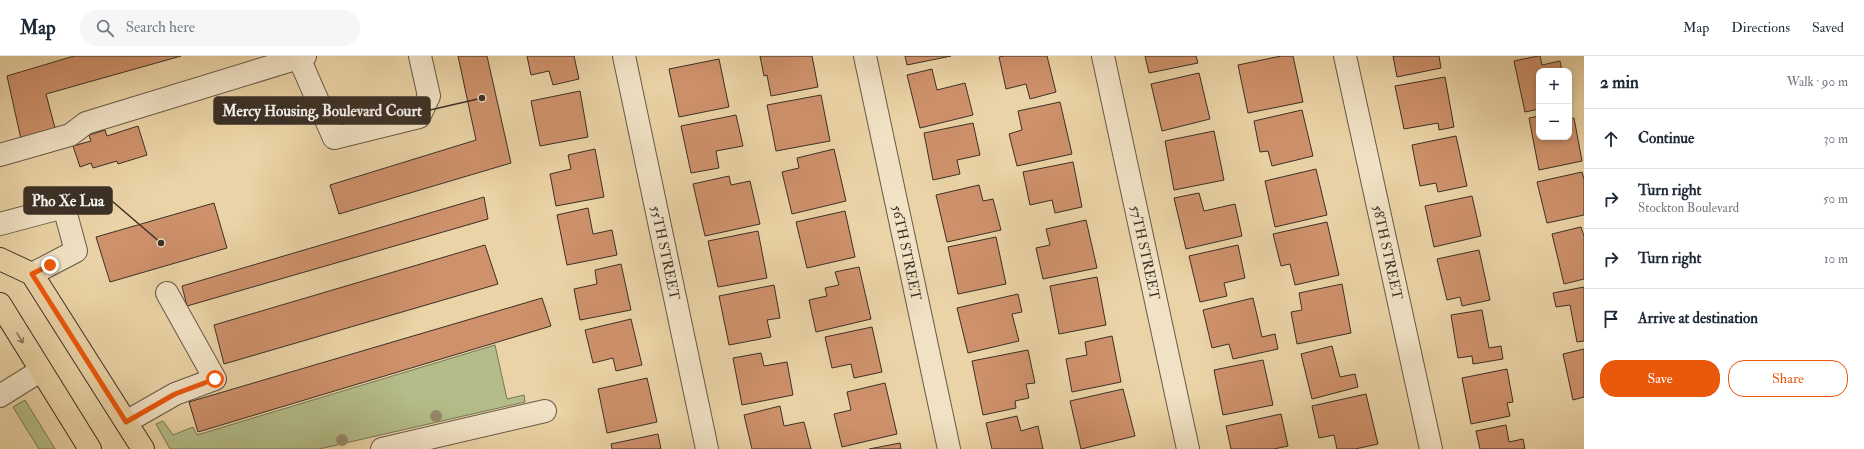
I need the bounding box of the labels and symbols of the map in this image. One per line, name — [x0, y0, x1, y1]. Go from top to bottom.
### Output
callout: Mercy Housing, Boulevard Court — [214, 97, 430, 124]
text: Mercy Housing, Boulevard Court — [221, 102, 422, 122]
callout: Pho Xe Lua — [24, 187, 112, 214]
text: Pho Xe Lua — [32, 192, 105, 211]
street label: 56TH STREET — [889, 203, 926, 302]
street label: 58TH STREET — [1369, 203, 1407, 302]
street label: 55TH STREET — [647, 204, 684, 302]
street label: 57TH STREET — [1127, 204, 1164, 302]
route end — [41, 256, 59, 274]
one-way arrow — [17, 332, 25, 344]
route start — [206, 370, 224, 388]

